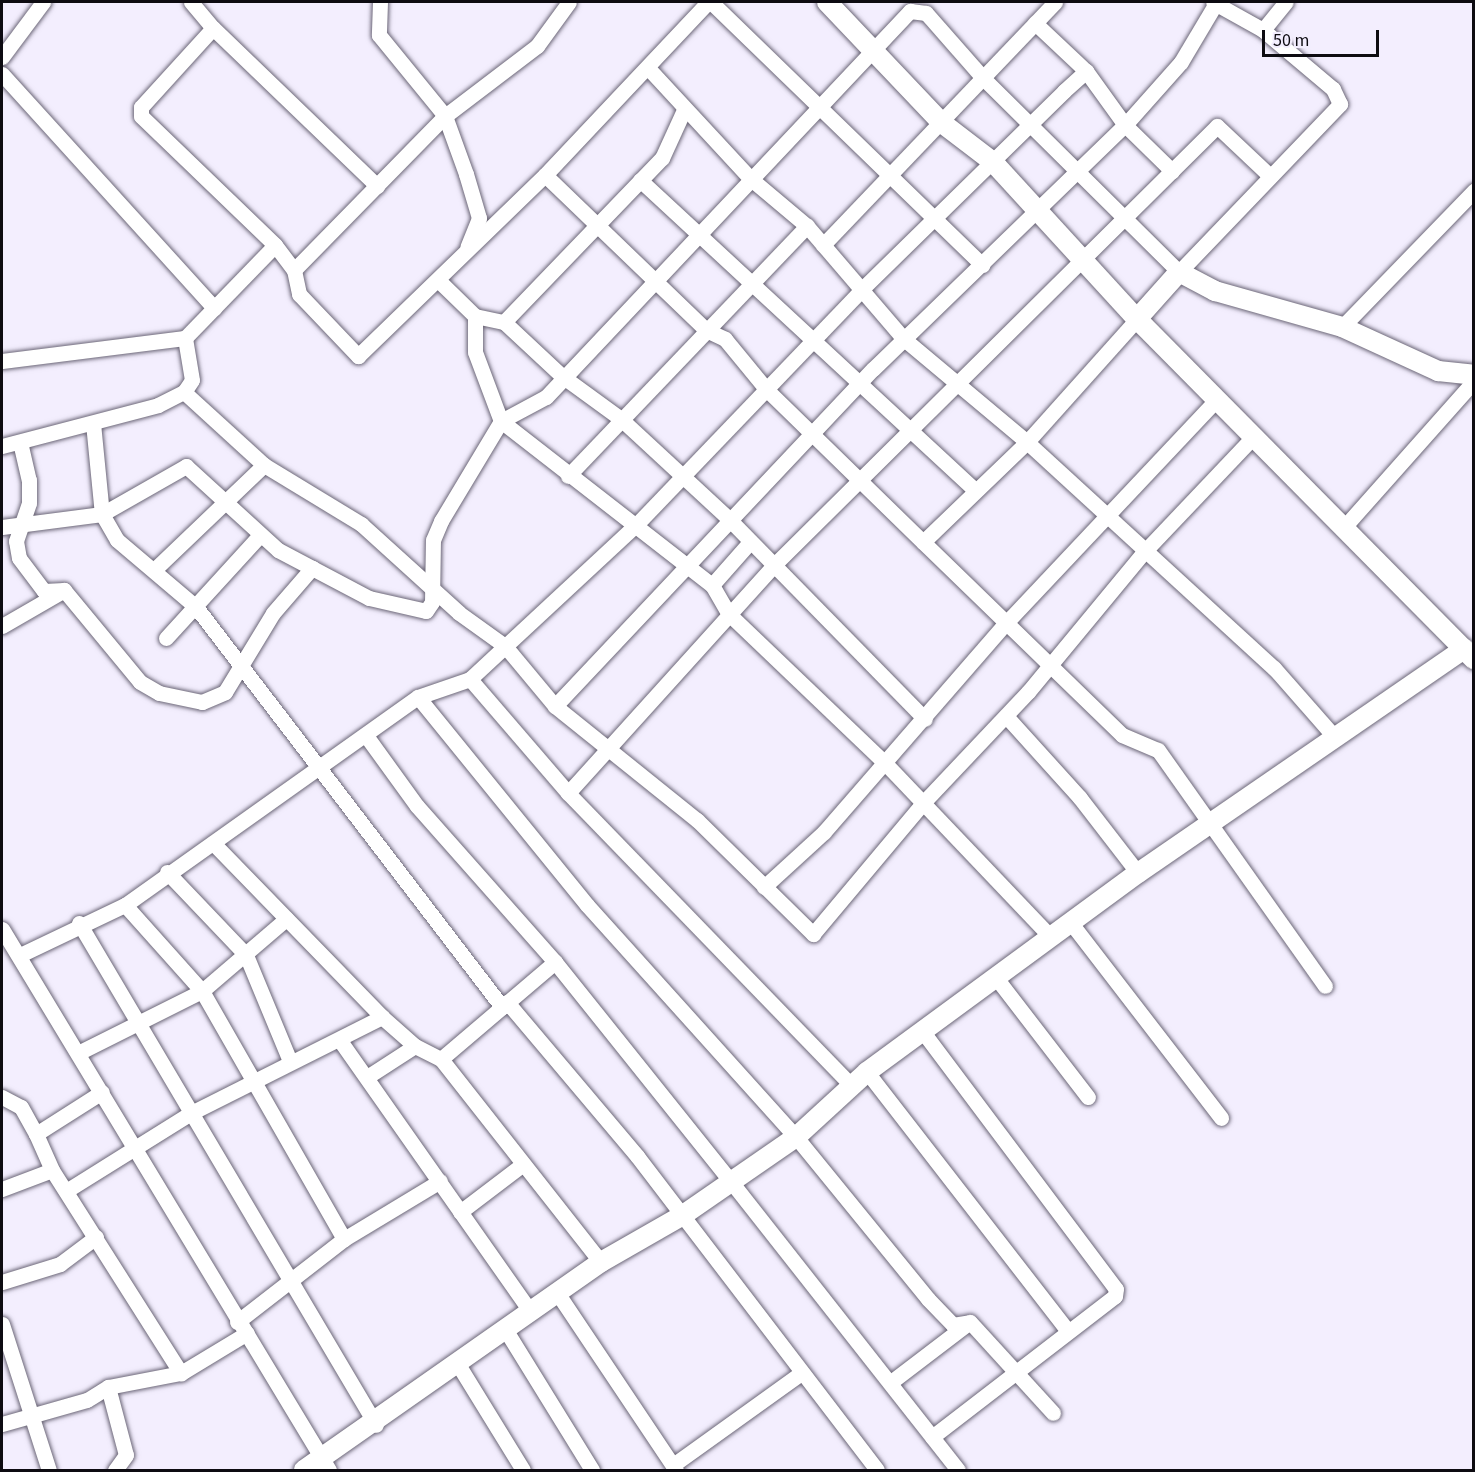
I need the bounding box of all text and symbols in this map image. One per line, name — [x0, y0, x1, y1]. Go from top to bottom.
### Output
scale bar — [1265, 18, 1382, 56]
text: 50 m — [1273, 28, 1309, 53]

